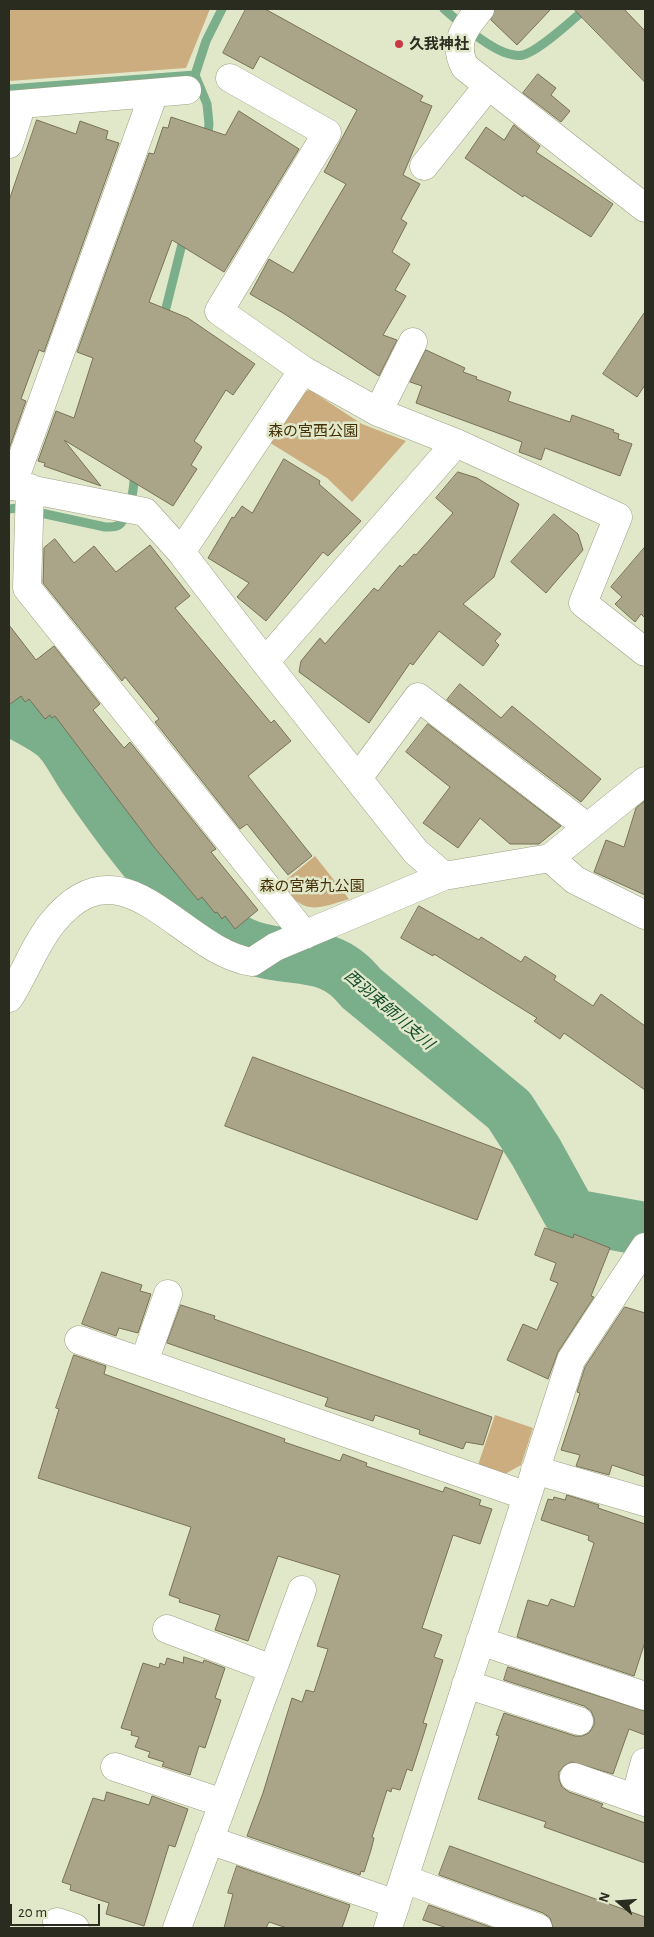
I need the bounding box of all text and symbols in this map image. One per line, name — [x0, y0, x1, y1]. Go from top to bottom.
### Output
place label: 久我神社 — [409, 35, 469, 53]
marker: 久我神社 — [393, 38, 405, 50]
park label: 森の宮西公園 — [268, 422, 358, 440]
park label: 森の宮第九公園 — [260, 877, 364, 895]
water label: 西羽束師川支川 — [340, 966, 438, 1054]
north arrow — [594, 1877, 644, 1927]
text: N — [597, 1891, 613, 1904]
scale bar — [12, 1894, 102, 1926]
text: 20 m — [18, 1905, 47, 1920]

